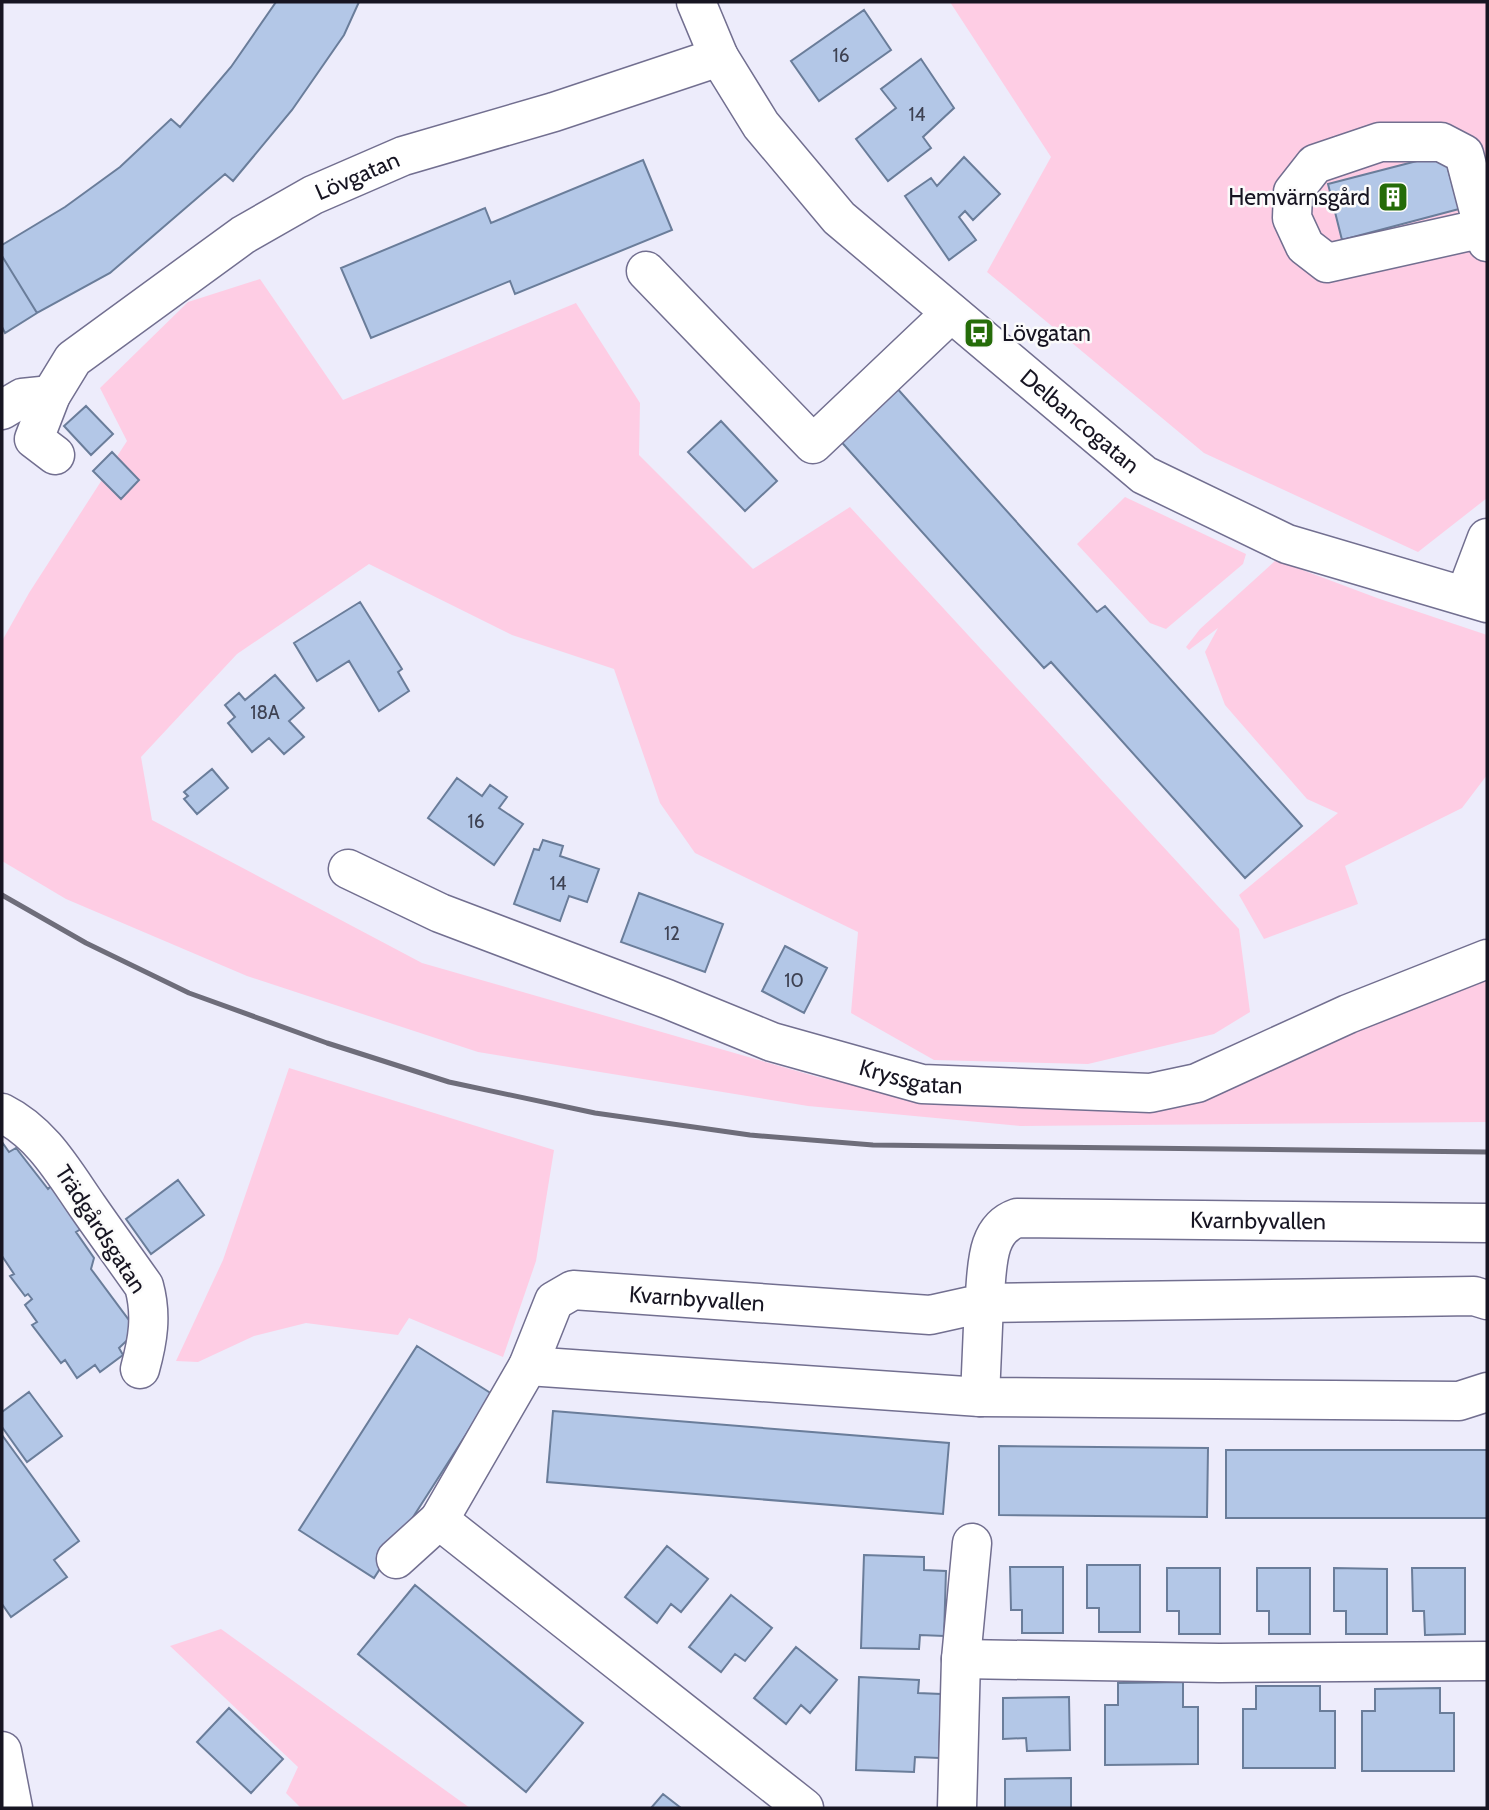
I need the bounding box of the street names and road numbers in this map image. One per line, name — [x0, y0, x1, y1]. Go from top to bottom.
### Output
street label: Lövgatan — [311, 145, 404, 206]
street label: Delbancogatan — [1015, 363, 1145, 479]
street label: Kryssgatan — [856, 1053, 963, 1100]
street label: Trädgårdsgatan — [49, 1160, 153, 1298]
street label: Kvarnbyvallen — [1190, 1206, 1326, 1235]
street label: Kvarnbyvallen — [628, 1280, 766, 1317]

